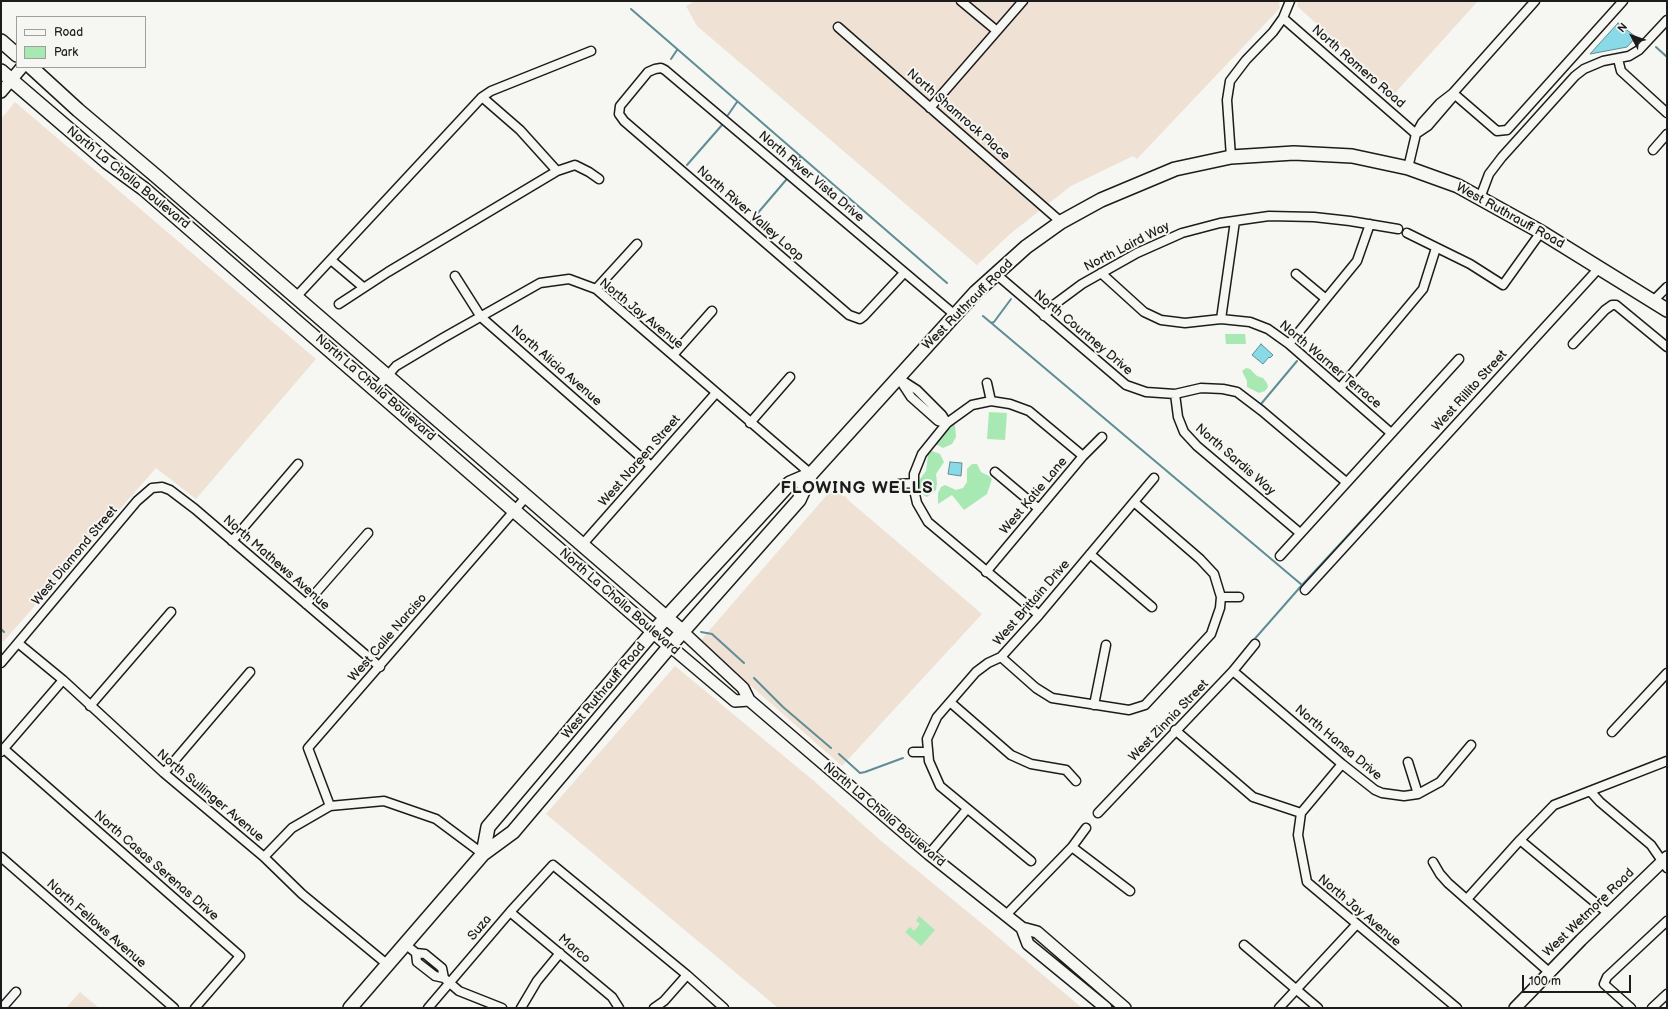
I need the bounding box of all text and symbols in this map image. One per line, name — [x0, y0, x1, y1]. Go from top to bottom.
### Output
legend — [16, 16, 146, 68]
north arrow — [1612, 16, 1652, 56]
text: N — [1615, 20, 1630, 35]
street label: North Romero Road — [1308, 22, 1408, 112]
text: Road — [54, 25, 83, 40]
text: Park — [54, 45, 78, 60]
street label: North Shamrock Place — [903, 66, 1013, 164]
street label: North La Cholla Boulevard — [63, 123, 193, 233]
street label: North River Vista Drive — [755, 128, 867, 226]
street label: North River Valley Loop — [693, 163, 807, 265]
street label: West Ruthrauff Road — [1453, 180, 1567, 252]
street label: North Laird Way — [1082, 219, 1172, 275]
street label: West Ruthrauff Road — [920, 257, 1016, 353]
street label: North Jay Avenue — [596, 275, 686, 353]
street label: North Courtney Drive — [1030, 287, 1136, 379]
street label: North Warner Terrace — [1276, 318, 1384, 412]
street label: North Alicia Avenue — [507, 322, 605, 410]
street label: North La Cholla Boulevard — [312, 332, 438, 444]
street label: West Rillito Street — [1429, 347, 1511, 435]
street label: West Noreen Street — [596, 412, 684, 510]
street label: North Sardis Way — [1192, 421, 1278, 499]
street label: West Katie Lane — [997, 454, 1071, 538]
district label: FLOWING WELLS — [780, 479, 934, 499]
street label: West Diamond Street — [29, 503, 121, 609]
street label: North Mathews Avenue — [219, 512, 333, 614]
street label: North La Cholla Boulevard — [556, 546, 682, 658]
street label: West Brittain Drive — [990, 557, 1074, 649]
street label: West Calle Narciso — [345, 591, 431, 685]
street label: West Ruthrauff Road — [559, 639, 649, 743]
street label: West Zinnia Street — [1126, 677, 1212, 765]
street label: North Hansa Drive — [1291, 702, 1385, 784]
street label: North Sullinger Avenue — [153, 747, 267, 845]
street label: North La Cholla Boulevard — [820, 759, 948, 871]
street label: North Casas Serenas Drive — [91, 808, 221, 924]
street label: West Wetmore Road — [1540, 865, 1638, 961]
street label: North Jay Avenue — [1314, 872, 1404, 950]
street label: North Fellows Avenue — [43, 876, 149, 972]
street label: Suza — [465, 912, 495, 944]
street label: Marco — [555, 931, 593, 967]
scale bar — [1524, 967, 1633, 993]
text: 100 m — [1529, 974, 1561, 989]

